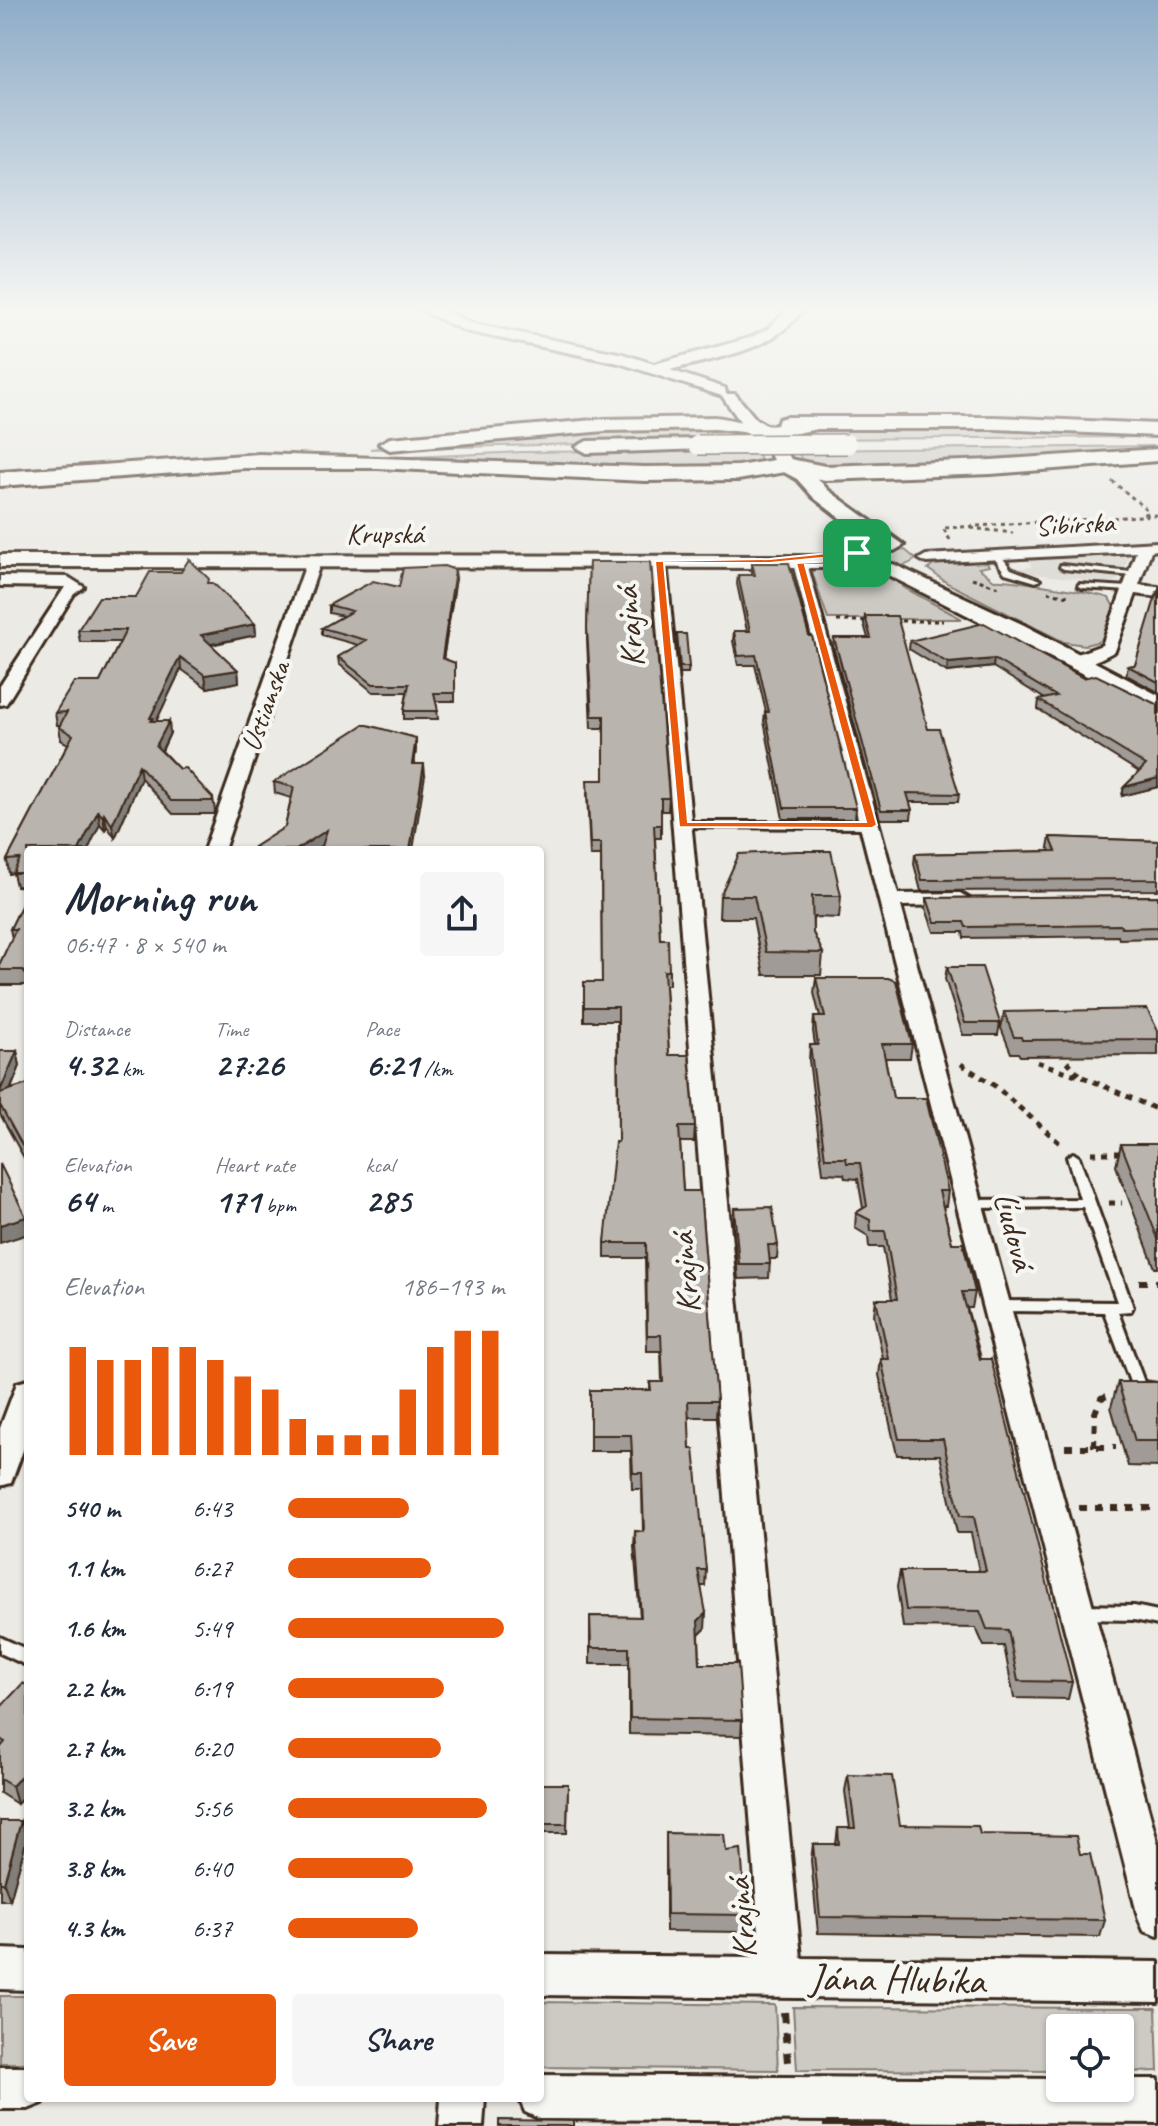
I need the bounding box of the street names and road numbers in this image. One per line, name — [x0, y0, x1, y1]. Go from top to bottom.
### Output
street label: Sibírska — [1035, 504, 1117, 544]
street label: Krupská — [347, 516, 426, 551]
street label: Krajná — [604, 582, 654, 669]
street label: Ustianska — [233, 654, 298, 756]
street label: Ľudová — [984, 1188, 1047, 1278]
street label: Krajná — [660, 1228, 710, 1315]
street label: Krajná — [716, 1873, 766, 1960]
street label: Jána Hlubíka — [807, 1952, 988, 2006]

